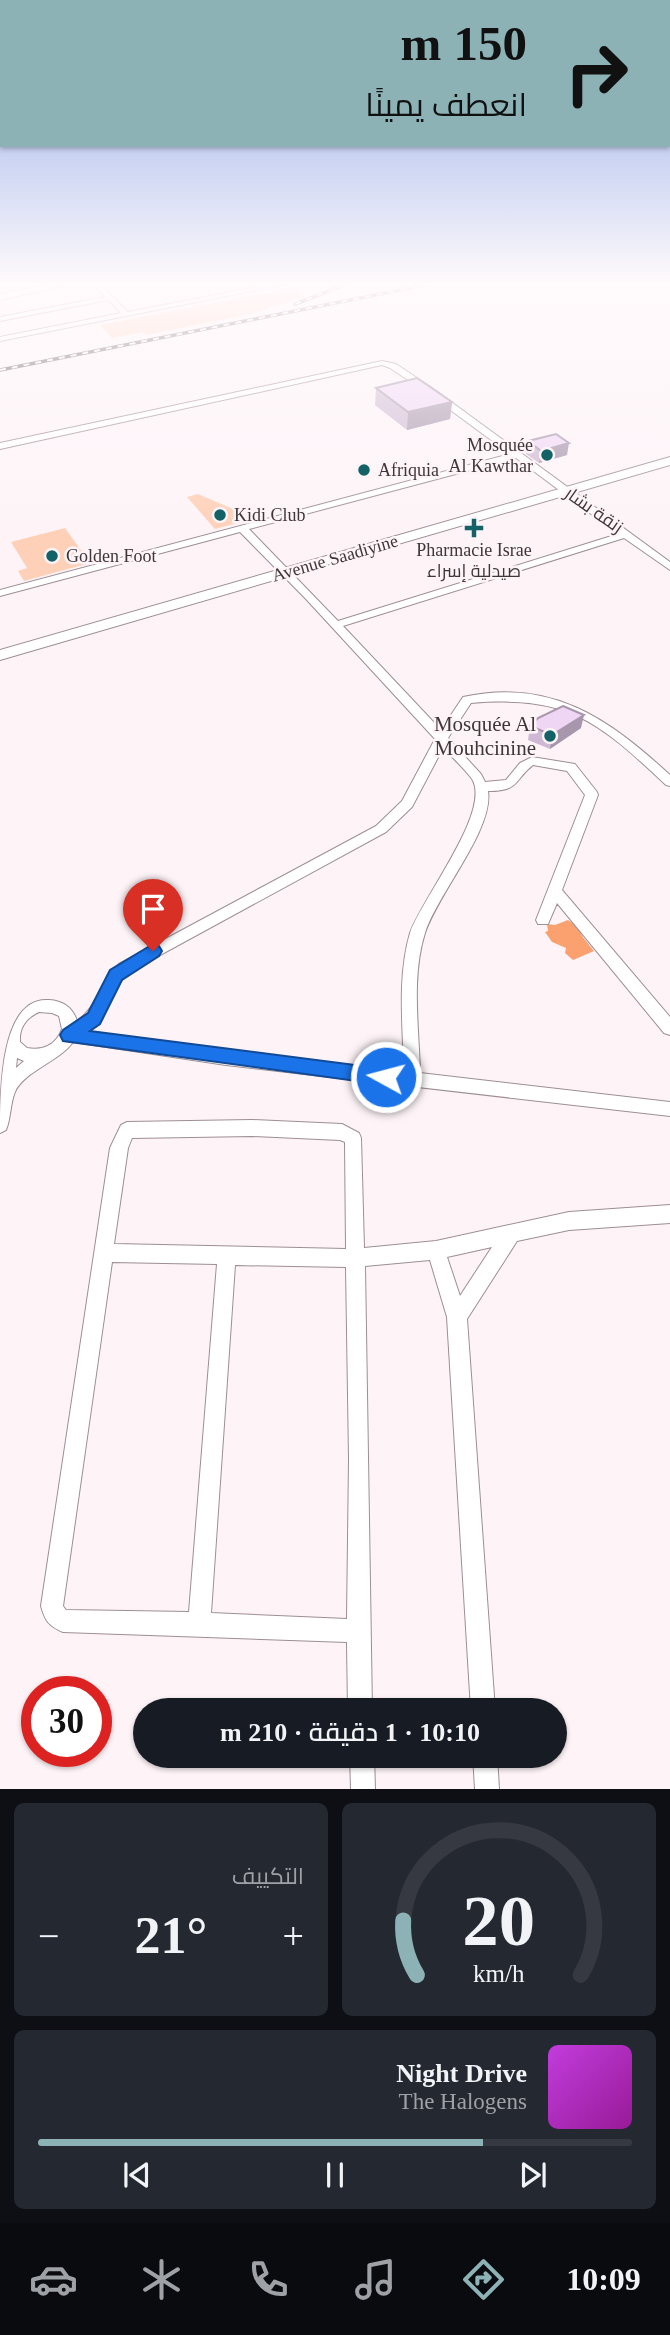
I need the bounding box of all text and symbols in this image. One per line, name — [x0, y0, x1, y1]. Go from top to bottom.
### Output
text: 150 m — [400, 16, 527, 71]
icon: right — [551, 28, 642, 119]
text: انعطف يمينًا — [365, 87, 527, 123]
place label: Mosquée Al Kawthar — [449, 435, 533, 476]
marker: Mosquée Al Kawthar — [539, 447, 555, 463]
place label: Afriquia — [378, 460, 439, 480]
marker: Afriquia — [356, 462, 372, 478]
street label: زنقة بشار — [560, 482, 627, 538]
place label: Kidi Club — [234, 505, 306, 525]
marker: Kidi Club — [212, 507, 228, 523]
marker: Pharmacie Israe صيدلية إسراء — [466, 520, 482, 536]
street label: Avenue Saadiyine — [270, 530, 400, 586]
place label: Pharmacie Israe صيدلية إسراء — [416, 540, 532, 582]
place label: Golden Foot — [66, 546, 157, 566]
marker: Golden Foot — [44, 548, 60, 564]
place label: Mosquée Al Mouhcinine — [434, 712, 536, 760]
marker: Mosquée Al Mouhcinine — [542, 728, 558, 744]
pin — [123, 879, 183, 951]
icon: arrive — [134, 890, 172, 928]
position arrow — [349, 1040, 423, 1114]
speed limit sign: 30 — [21, 1676, 112, 1767]
text: 10:10 · 1 دقيقة · 210 m — [220, 1718, 480, 1747]
text: التكييف — [232, 1864, 304, 1889]
text: 20 — [463, 1881, 535, 1962]
text: 21° — [135, 1907, 207, 1964]
text: − — [38, 1915, 59, 1957]
text: + — [283, 1915, 304, 1957]
text: km/h — [473, 1960, 525, 1987]
text: Night Drive — [396, 2059, 527, 2088]
text: The Halogens — [399, 2089, 527, 2114]
icon: previous — [118, 2156, 156, 2194]
icon: pause — [316, 2156, 354, 2194]
icon: next — [514, 2156, 552, 2194]
icon: car — [29, 2255, 78, 2304]
icon: climate — [137, 2255, 186, 2304]
icon: phone — [244, 2255, 293, 2304]
icon: music — [351, 2255, 400, 2304]
icon: directions — [459, 2255, 508, 2304]
text: 10:09 — [566, 2261, 641, 2297]

